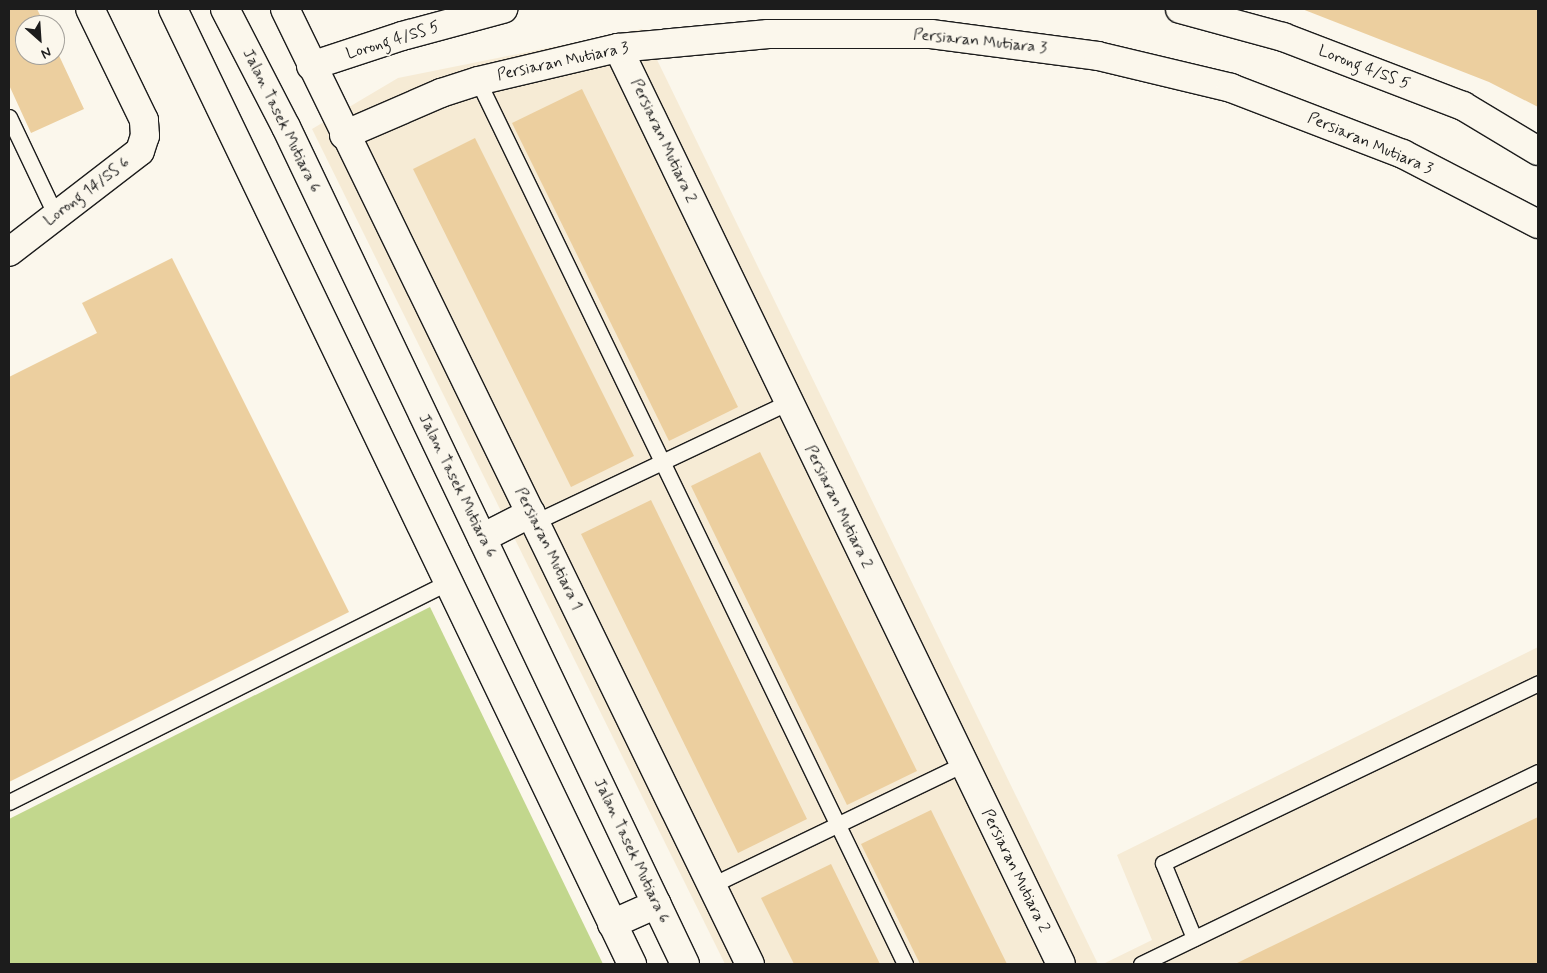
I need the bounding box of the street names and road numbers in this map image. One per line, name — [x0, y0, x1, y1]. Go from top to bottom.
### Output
street label: Lorong 4/SS 5 — [344, 18, 442, 64]
street label: Persiaran Mutiara 3 — [911, 25, 1049, 59]
street label: Persiaran Mutiara 3 — [494, 38, 632, 86]
street label: Lorong 4/SS 5 — [1315, 42, 1413, 94]
street label: Jalan Tasek Mutiara 6 — [238, 47, 324, 195]
street label: Persiaran Mutiara 2 — [625, 75, 701, 207]
street label: Persiaran Mutiara 3 — [1303, 108, 1437, 180]
street label: Lorong 14/SS 6 — [40, 153, 134, 231]
street label: Jalan Tasek Mutiara 6 — [414, 412, 500, 560]
street label: Persiaran Mutiara 2 — [799, 441, 877, 573]
street label: Persiaran Mutiara 1 — [509, 483, 587, 615]
street label: Jalan Tasek Mutiara 6 — [590, 777, 672, 925]
street label: Persiaran Mutiara 2 — [976, 805, 1054, 937]

